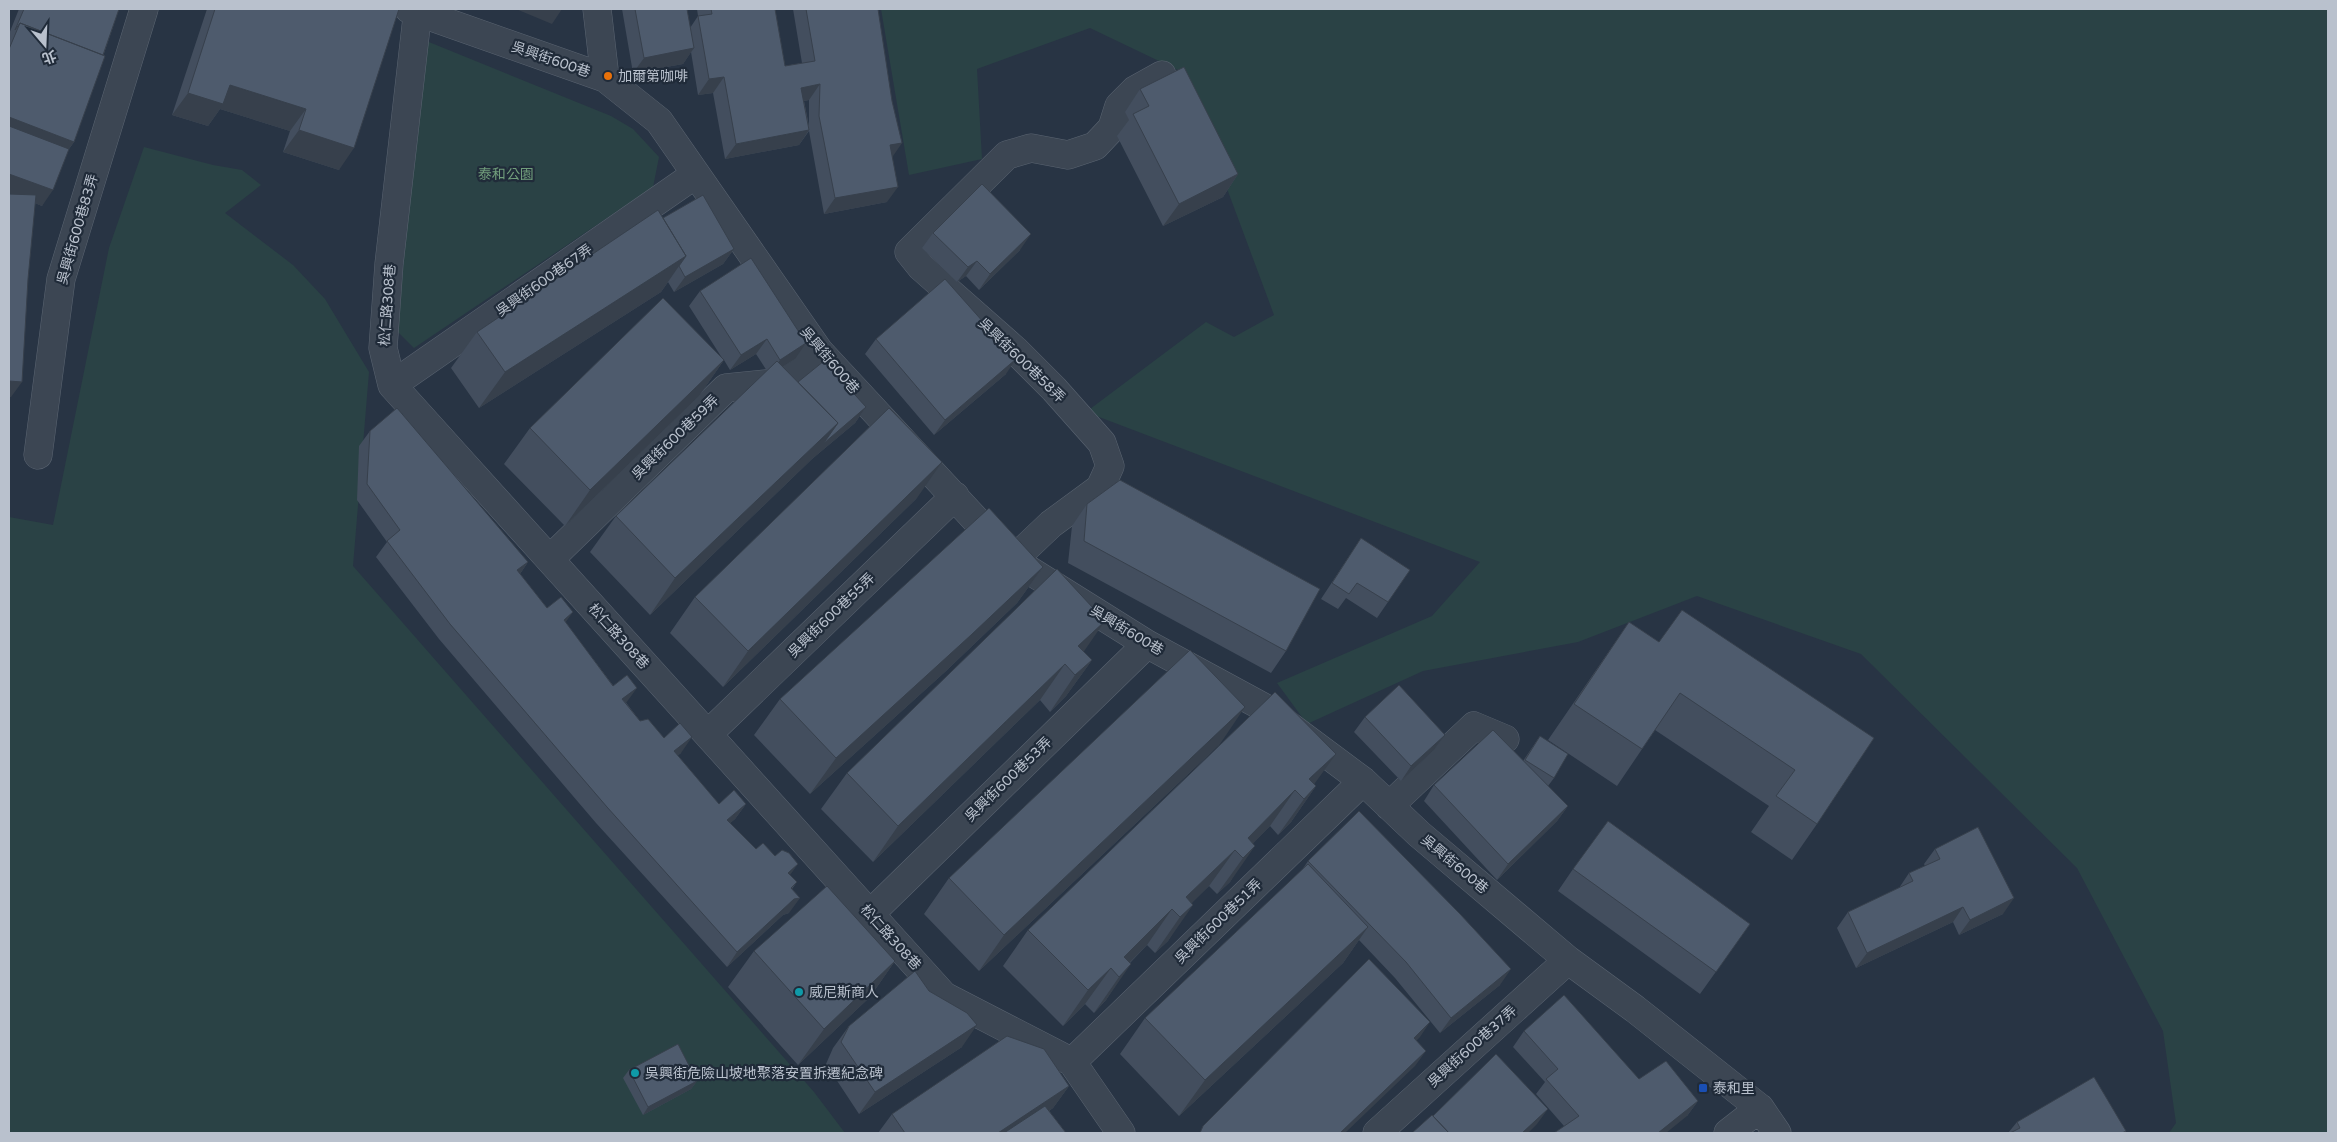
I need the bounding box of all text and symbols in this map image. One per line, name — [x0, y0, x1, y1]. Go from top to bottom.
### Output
north arrow — [20, 20, 70, 70]
street label: 吳興街600巷 — [509, 38, 593, 81]
text: 北 — [40, 47, 58, 67]
place label: 加爾第咖啡 — [618, 68, 688, 85]
marker: 加爾第咖啡 — [602, 70, 614, 82]
park label: 泰和公園 — [478, 166, 534, 183]
street label: 吳興街600巷83弄 — [54, 172, 101, 286]
street label: 吳興街600巷67弄 — [493, 241, 596, 320]
street label: 松仁路308巷 — [376, 263, 399, 347]
street label: 吳興街600巷58弄 — [975, 315, 1069, 406]
street label: 吳興街600巷 — [797, 323, 863, 397]
street label: 吳興街600巷59弄 — [628, 392, 722, 483]
street label: 吳興街600巷55弄 — [784, 570, 878, 661]
street label: 松仁路308巷 — [585, 600, 653, 673]
street label: 吳興街600巷 — [1087, 602, 1166, 659]
street label: 吳興街600巷53弄 — [961, 734, 1055, 825]
street label: 吳興街600巷 — [1418, 831, 1492, 897]
street label: 吳興街600巷51弄 — [1171, 876, 1265, 967]
street label: 松仁路308巷 — [857, 901, 925, 974]
place label: 威尼斯商人 — [809, 984, 879, 1001]
marker: 威尼斯商人 — [793, 986, 805, 998]
street label: 吳興街600巷37弄 — [1424, 1002, 1520, 1091]
place label: 吳興街危險山坡地聚落安置拆遷紀念碑 — [645, 1065, 883, 1082]
marker: 吳興街危險山坡地聚落安置拆遷紀念碑 — [629, 1067, 641, 1079]
place label: 泰和里 — [1713, 1080, 1755, 1097]
marker: 泰和里 — [1697, 1082, 1709, 1094]

